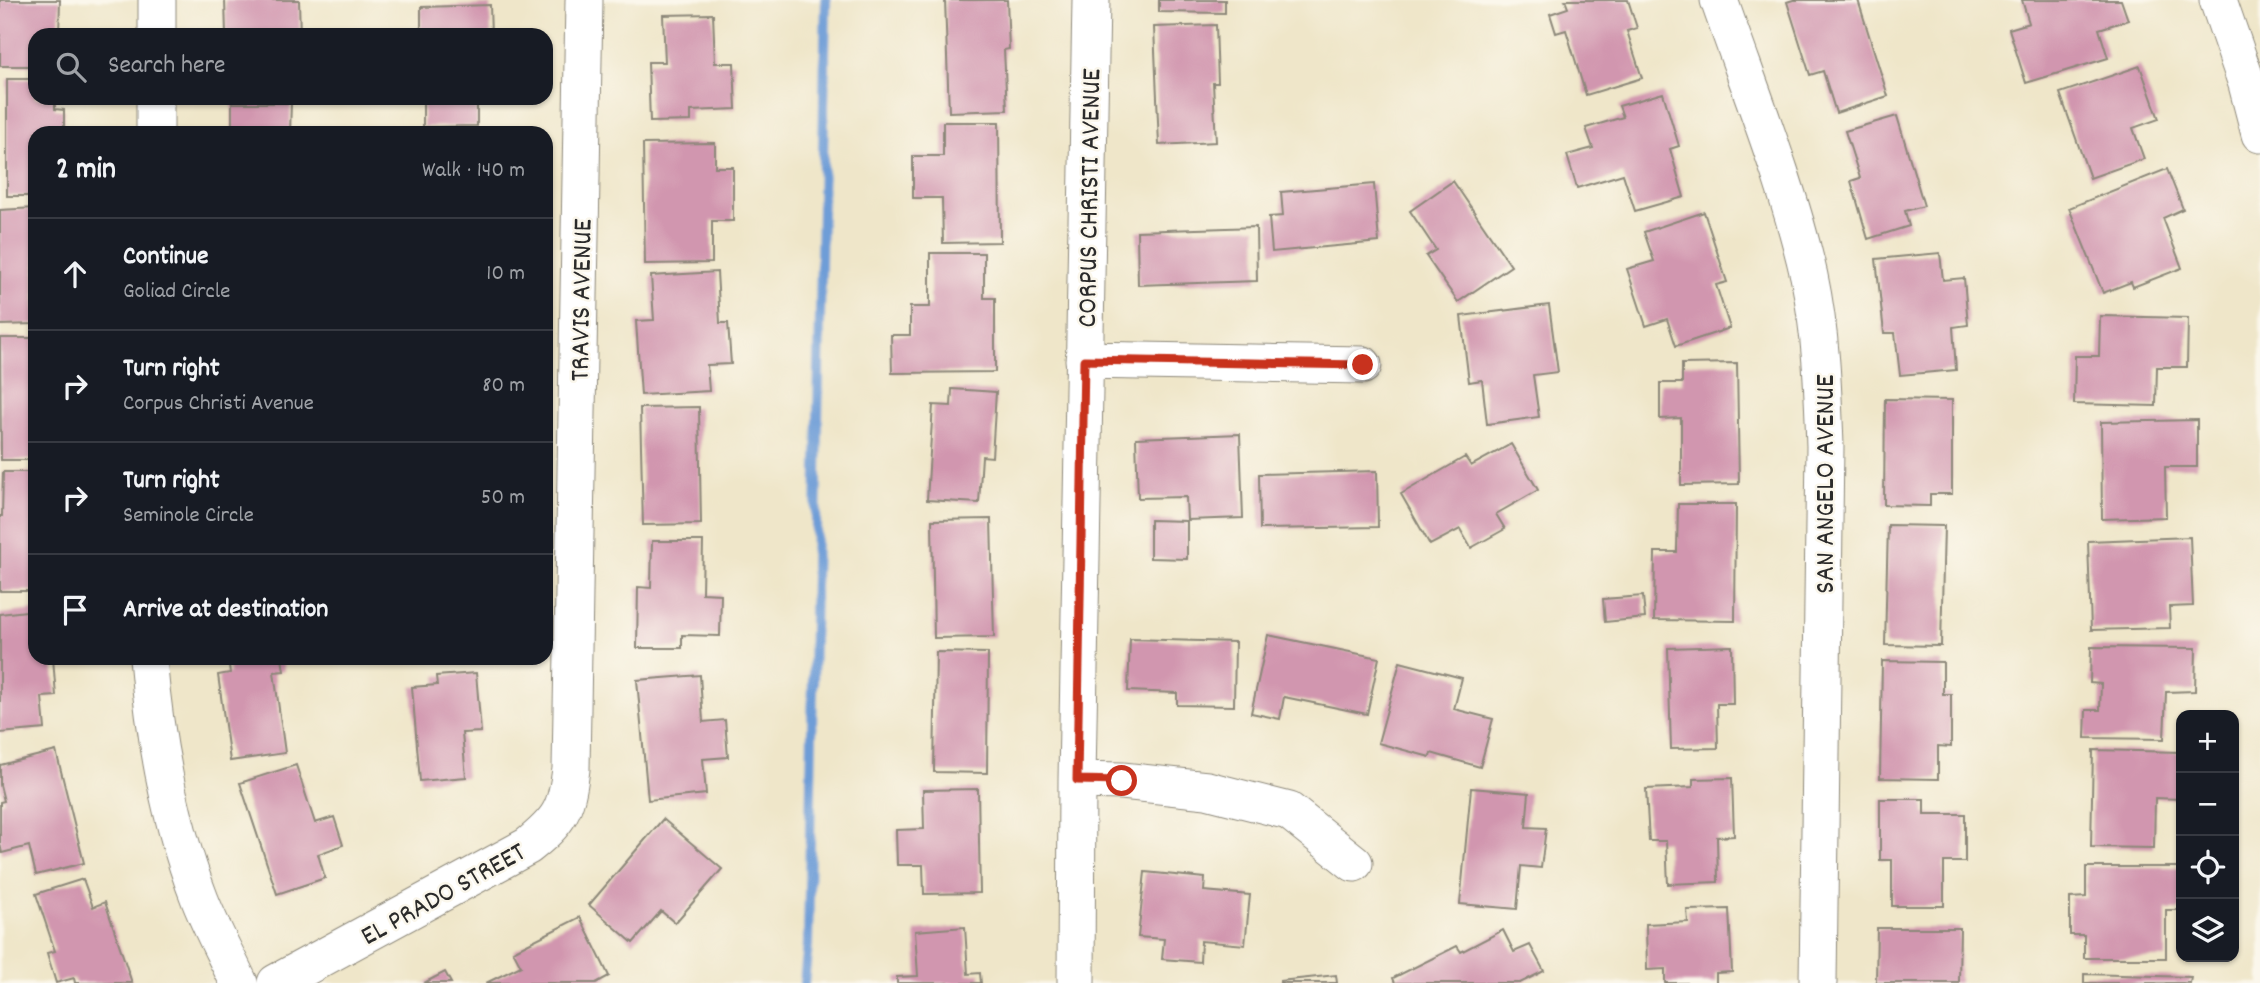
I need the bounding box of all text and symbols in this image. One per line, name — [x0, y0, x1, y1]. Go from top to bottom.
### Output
search box — [28, 28, 553, 105]
icon: search — [52, 48, 90, 86]
text: Search here — [108, 48, 226, 85]
street label: CORPUS CHRISTI AVENUE — [1070, 68, 1114, 328]
text: 2 min — [56, 150, 116, 193]
text: Walk · 140 m — [422, 155, 525, 188]
street label: TRAVIS AVENUE — [563, 218, 605, 382]
text: Continue — [123, 239, 208, 276]
icon: ahead — [56, 255, 94, 293]
text: 10 m — [486, 258, 525, 291]
text: Goliad Circle — [123, 276, 230, 309]
route end — [1347, 349, 1378, 380]
text: Turn right — [123, 351, 220, 388]
icon: right — [56, 367, 94, 405]
text: 80 m — [482, 370, 525, 403]
street label: SAN ANGELO AVENUE — [1808, 374, 1848, 594]
text: Corpus Christi Avenue — [123, 388, 314, 421]
text: Turn right — [123, 463, 220, 500]
icon: right — [56, 479, 94, 517]
text: 50 m — [481, 482, 525, 515]
text: Seminole Circle — [123, 500, 254, 533]
icon: arrive — [56, 591, 94, 629]
text: Arrive at destination — [123, 592, 328, 629]
map controls — [2176, 710, 2239, 962]
button: + — [2176, 710, 2239, 773]
route start — [1106, 765, 1137, 796]
button: − — [2176, 773, 2239, 836]
street label: EL PRADO STREET — [355, 835, 534, 958]
button: locate — [2176, 836, 2239, 899]
button: layers — [2176, 899, 2239, 962]

